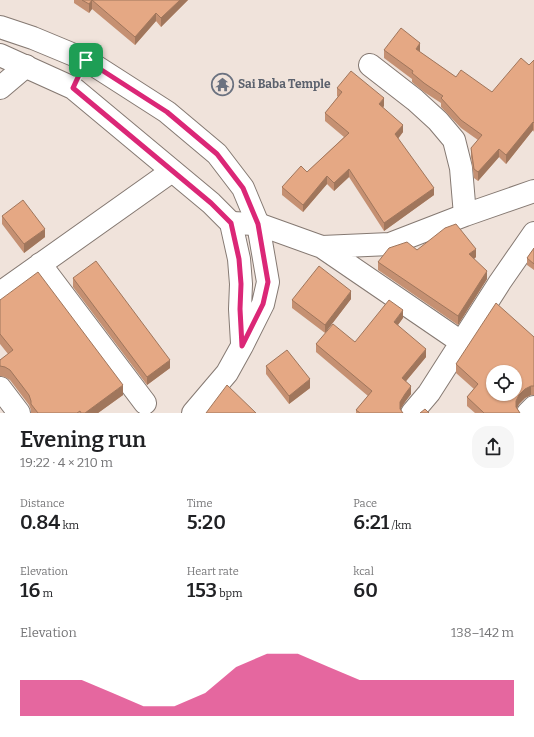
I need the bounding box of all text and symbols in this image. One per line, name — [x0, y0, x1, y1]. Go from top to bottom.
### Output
pin — [69, 43, 103, 77]
icon: arrive — [75, 49, 97, 71]
temple icon: Sai Baba Temple — [209, 71, 235, 97]
place label: Sai Baba Temple — [238, 77, 331, 91]
map controls — [486, 365, 522, 401]
button: locate — [486, 365, 522, 401]
text: Evening run — [20, 426, 146, 453]
button: share — [472, 426, 514, 468]
text: 19:22 · 4 × 210 m — [20, 455, 113, 470]
text: Distance — [20, 497, 65, 510]
text: Time — [187, 497, 213, 510]
text: Pace — [353, 497, 377, 510]
text: 0.84 — [20, 510, 60, 534]
text: 5:20 — [187, 510, 226, 534]
text: 6:21 — [353, 510, 389, 534]
text: km — [60, 519, 79, 532]
text: /km — [389, 519, 412, 532]
text: Elevation — [20, 565, 68, 578]
text: Heart rate — [187, 565, 239, 578]
text: kcal — [353, 565, 374, 578]
text: 16 — [20, 578, 40, 602]
text: 153 — [187, 578, 217, 602]
text: 60 — [353, 578, 378, 602]
text: m — [40, 587, 53, 600]
text: bpm — [217, 587, 243, 600]
text: Elevation — [20, 625, 77, 640]
text: 138–142 m — [451, 625, 514, 640]

